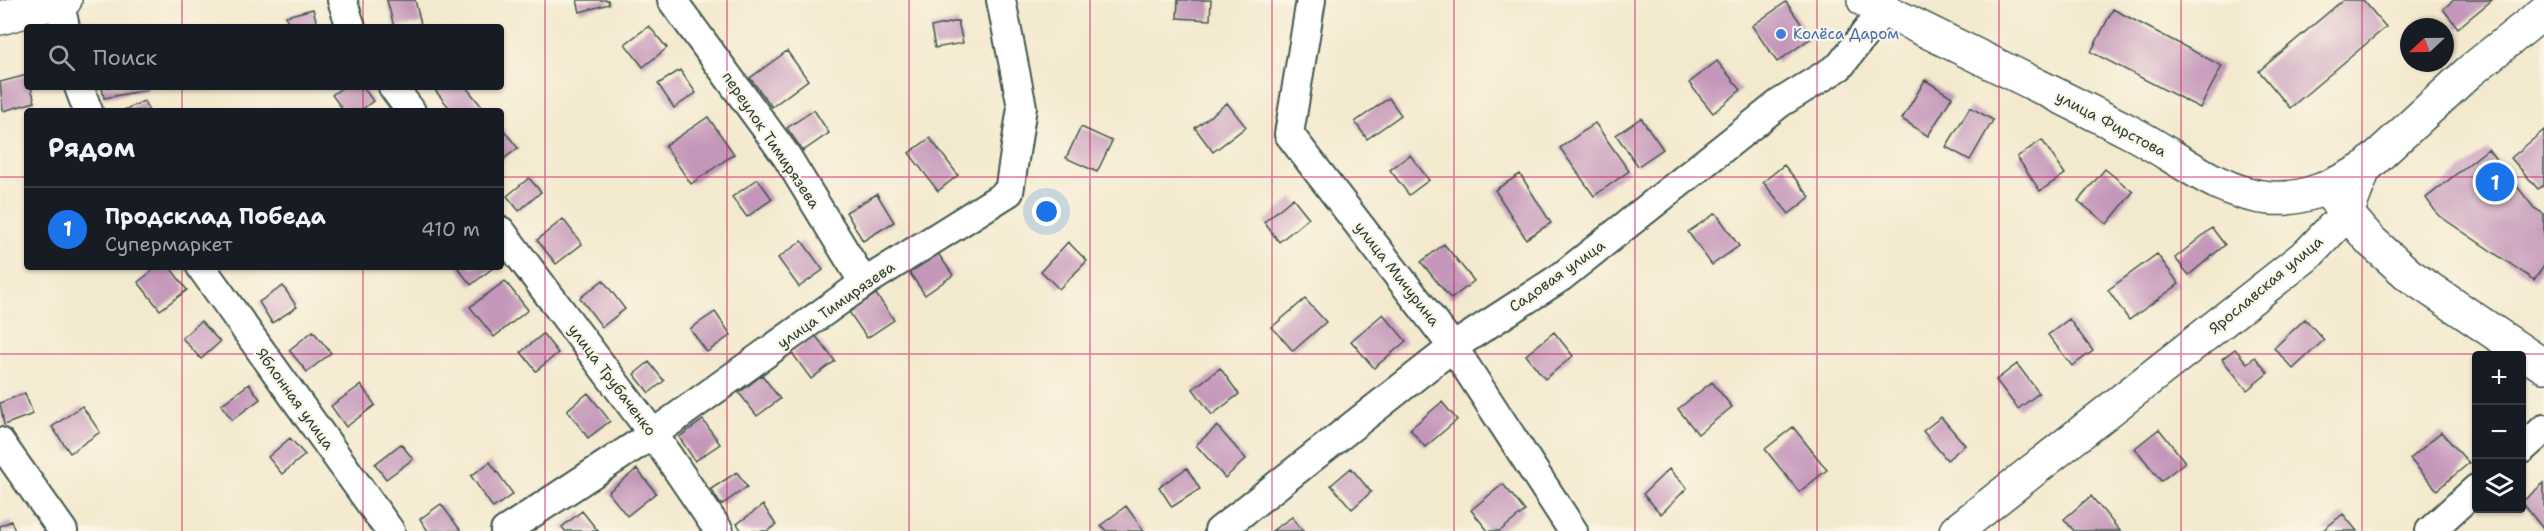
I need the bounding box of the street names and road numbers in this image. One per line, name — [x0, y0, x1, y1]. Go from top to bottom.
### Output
street label: переулок Тимирязева — [718, 67, 825, 213]
street label: улица Фирстова — [2052, 86, 2170, 162]
street label: улица Мичурина — [1350, 218, 1445, 331]
street label: Ярославская улица — [2205, 231, 2328, 339]
street label: Садовая улица — [1505, 235, 1609, 317]
street label: улица Тимирязева — [773, 257, 899, 353]
street label: улица Трубаченко — [563, 320, 661, 440]
street label: Яблонная улица — [251, 344, 339, 454]

